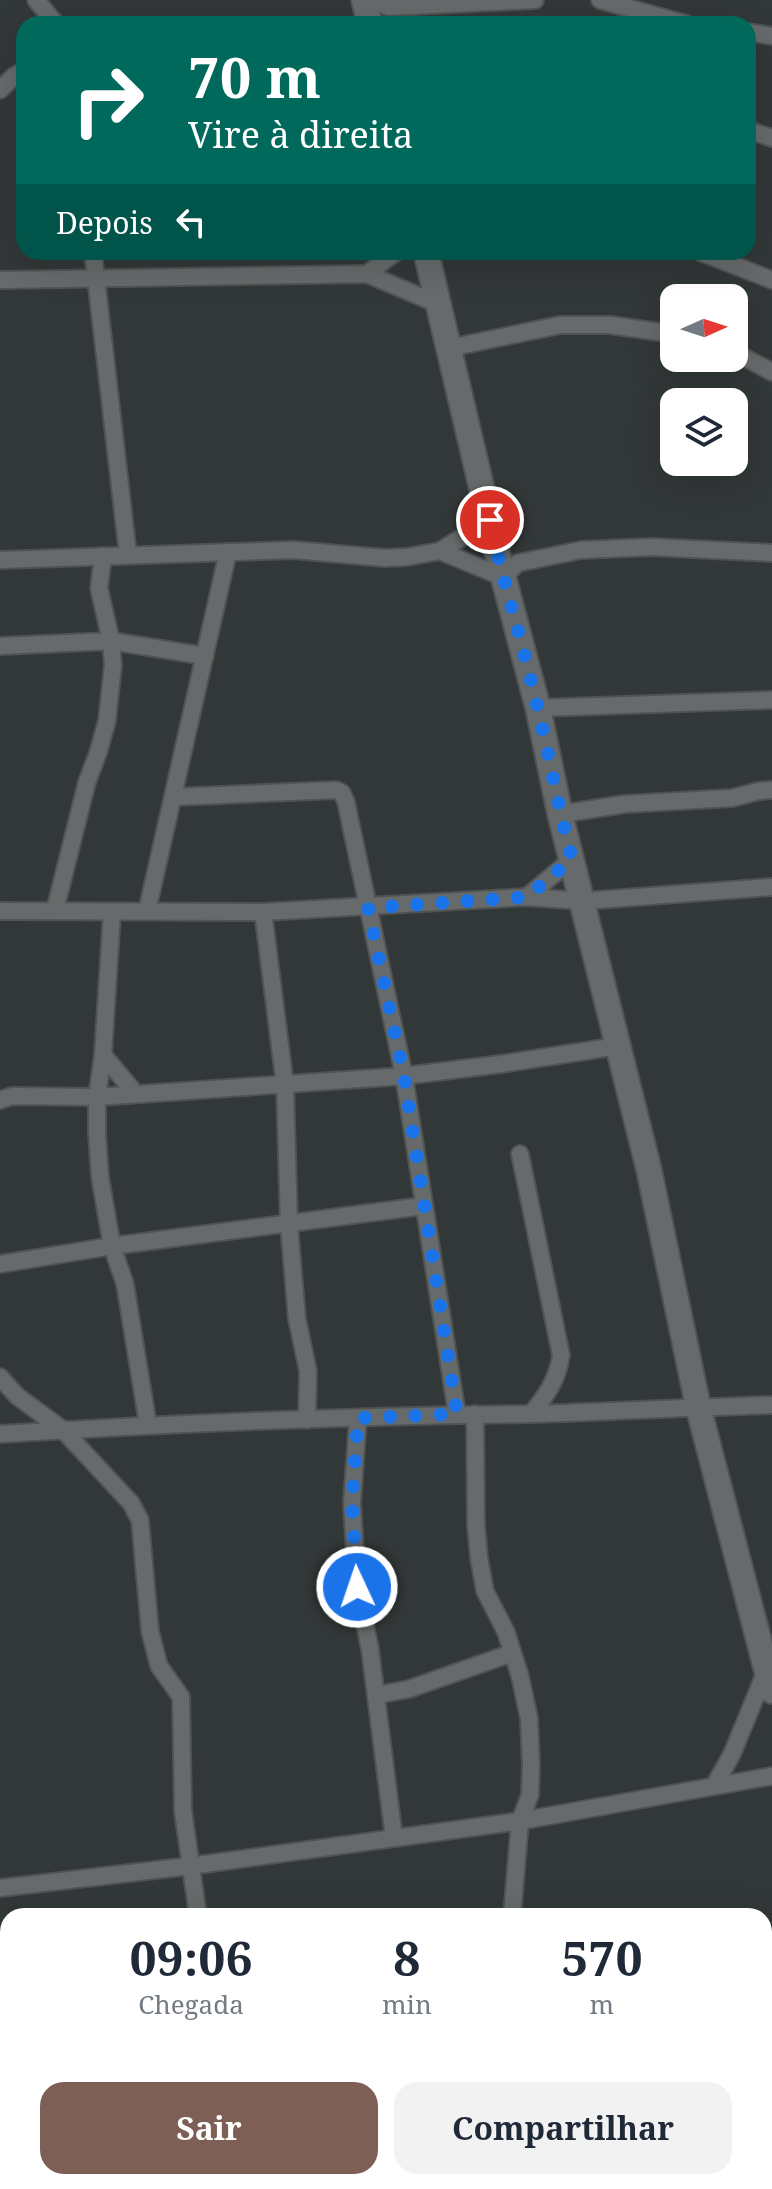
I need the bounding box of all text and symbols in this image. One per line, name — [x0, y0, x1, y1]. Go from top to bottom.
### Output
text: 70 m — [188, 38, 321, 114]
icon: right — [56, 48, 160, 152]
text: Vire à direita — [188, 110, 413, 159]
icon: left — [169, 200, 213, 244]
text: Depois — [56, 202, 153, 243]
north arrow — [660, 284, 748, 372]
map controls — [660, 284, 748, 476]
button: layers — [660, 388, 748, 476]
pin — [456, 486, 524, 554]
icon: arrive — [468, 498, 512, 542]
position arrow — [315, 1545, 399, 1629]
text: 09:06 — [129, 1925, 253, 1990]
text: 8 — [393, 1925, 420, 1990]
text: 570 — [561, 1925, 643, 1990]
text: Chegada — [138, 1986, 244, 2022]
text: min — [382, 1986, 432, 2022]
text: m — [590, 1986, 614, 2022]
button: Sair — [40, 2082, 378, 2174]
button: Compartilhar — [394, 2082, 732, 2174]

